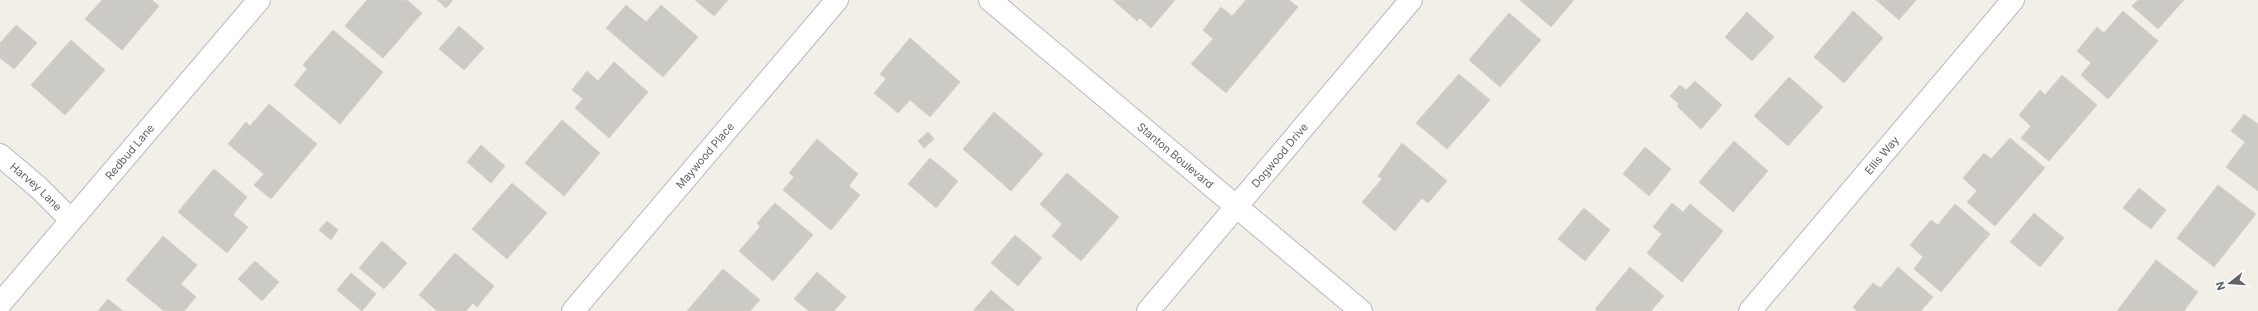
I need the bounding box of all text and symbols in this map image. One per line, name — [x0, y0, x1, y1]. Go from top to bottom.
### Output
street label: Maywood Place — [673, 119, 737, 192]
street label: Stanton Boulevard — [1134, 119, 1216, 191]
street label: Dogwood Drive — [1248, 120, 1311, 190]
street label: Redbud Lane — [102, 121, 157, 182]
street label: Ellis Way — [1862, 133, 1902, 177]
street label: Harvey Lane — [7, 160, 65, 214]
north arrow — [2210, 263, 2250, 303]
text: N — [2213, 280, 2228, 292]

